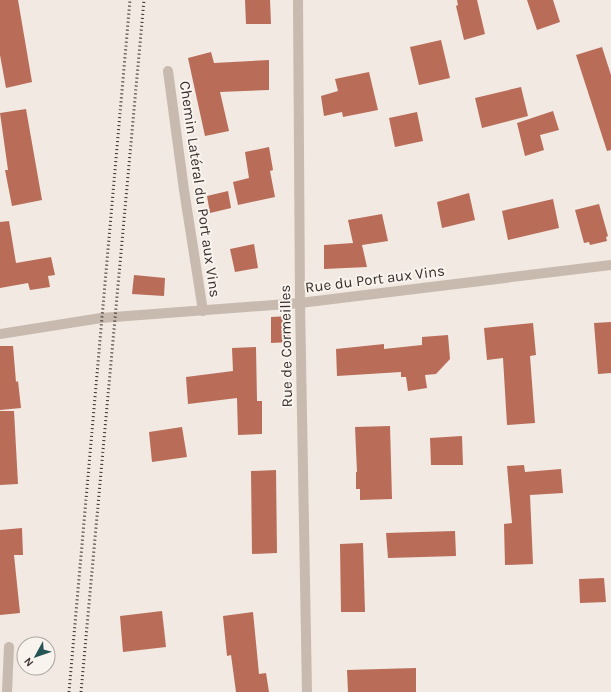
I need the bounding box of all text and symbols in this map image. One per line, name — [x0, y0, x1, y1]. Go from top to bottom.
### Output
street label: Chemin Latéral du Port aux Vins — [176, 80, 224, 298]
street label: Rue du Port aux Vins — [304, 261, 446, 297]
street label: Rue de Cormeilles — [276, 285, 296, 407]
north arrow — [16, 636, 56, 676]
text: N — [21, 655, 36, 669]

